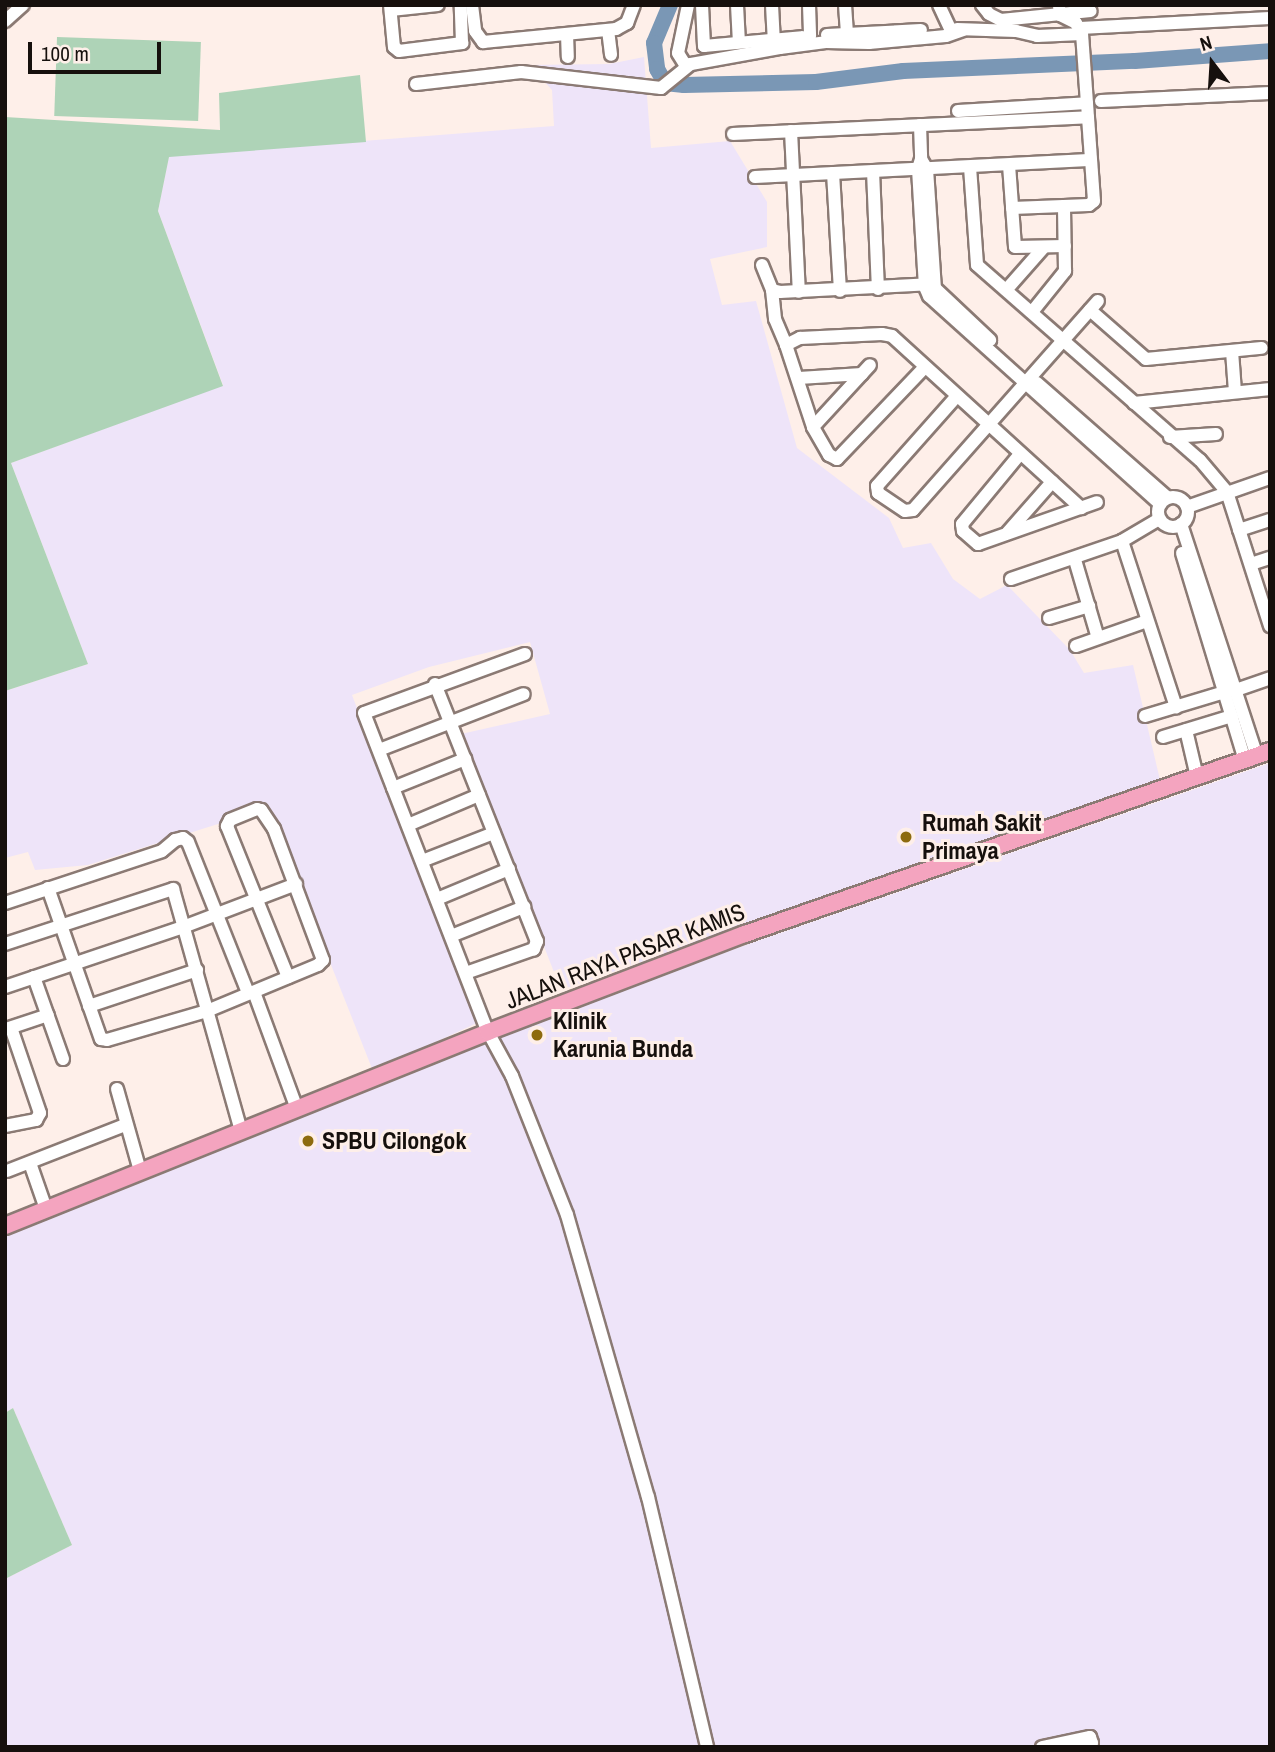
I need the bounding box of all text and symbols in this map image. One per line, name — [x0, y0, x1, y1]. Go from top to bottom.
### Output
scale bar — [32, 28, 164, 72]
north arrow — [1177, 28, 1247, 98]
text: N — [1197, 29, 1215, 57]
text: 100 m — [41, 39, 89, 68]
place label: Rumah Sakit Primaya — [922, 809, 1041, 865]
marker: Rumah Sakit Primaya — [896, 827, 916, 847]
street label: JALAN RAYA PASAR KAMIS — [501, 897, 749, 1015]
place label: Klinik Karunia Bunda — [553, 1007, 693, 1063]
marker: Klinik Karunia Bunda — [527, 1025, 547, 1045]
place label: SPBU Cilongok — [322, 1127, 466, 1155]
marker: SPBU Cilongok — [300, 1133, 316, 1149]

